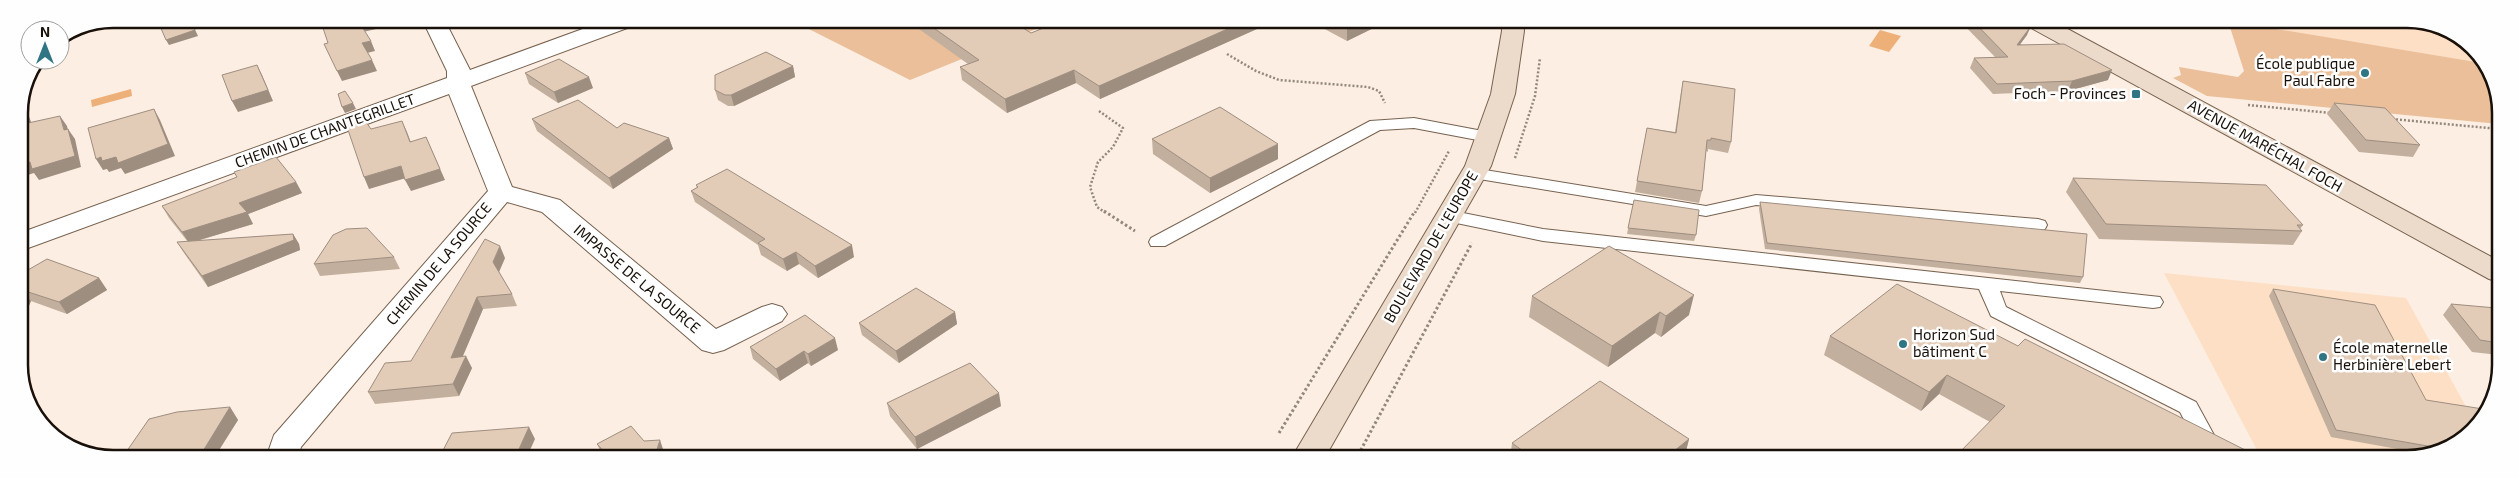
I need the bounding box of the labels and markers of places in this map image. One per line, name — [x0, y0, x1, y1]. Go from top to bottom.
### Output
place label: École publique Paul Fabre — [2256, 54, 2355, 89]
marker: École publique Paul Fabre — [2359, 67, 2371, 79]
place label: Foch - Provinces — [2014, 84, 2126, 102]
marker: Foch - Provinces — [2130, 88, 2142, 100]
place label: Horizon Sud bâtiment C — [1913, 325, 1995, 360]
marker: Horizon Sud bâtiment C — [1897, 338, 1909, 350]
place label: École maternelle Herbinière Lebert — [2333, 338, 2451, 373]
marker: École maternelle Herbinière Lebert — [2317, 351, 2329, 363]

